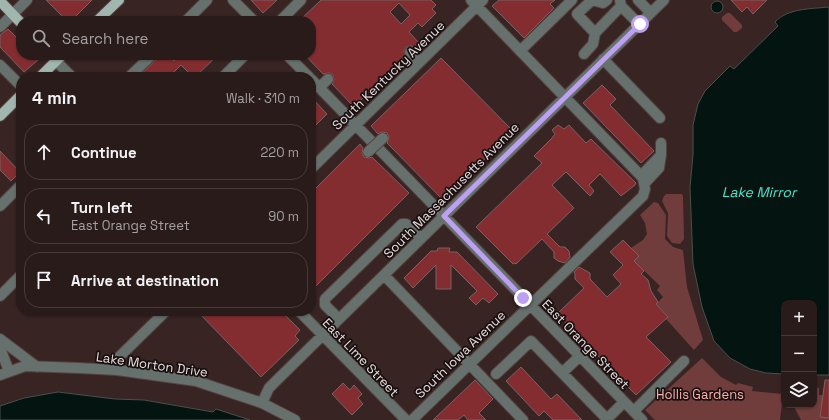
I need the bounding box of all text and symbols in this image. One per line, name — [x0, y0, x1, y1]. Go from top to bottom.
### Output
route start — [631, 15, 649, 33]
search box — [16, 16, 316, 60]
street label: South Kentucky Avenue — [328, 17, 448, 134]
icon: search — [30, 27, 52, 49]
text: Search here — [62, 29, 148, 48]
text: 4 min — [32, 87, 77, 109]
text: Walk · 310 m — [226, 90, 300, 107]
street label: South Massachusetts Avenue — [380, 119, 523, 262]
icon: ahead — [33, 141, 55, 163]
text: Continue — [71, 143, 137, 162]
text: 220 m — [260, 144, 299, 161]
water label: Lake Mirror — [722, 183, 798, 201]
text: Turn left — [71, 198, 133, 217]
icon: left — [33, 205, 55, 227]
text: 90 m — [268, 208, 299, 225]
text: East Orange Street — [71, 217, 190, 234]
icon: arrive — [33, 269, 55, 291]
text: Arrive at destination — [71, 271, 219, 290]
route end — [514, 289, 532, 307]
street label: East Orange Street — [538, 296, 633, 393]
map controls — [781, 300, 817, 408]
button: + — [781, 300, 817, 336]
street label: South Iowa Avenue — [412, 307, 509, 402]
street label: East Lime Street — [319, 314, 403, 400]
button: − — [781, 336, 817, 372]
street label: Lake Morton Drive — [95, 348, 209, 381]
button: layers — [781, 372, 817, 408]
park label: Hollis Gardens — [656, 386, 744, 403]

